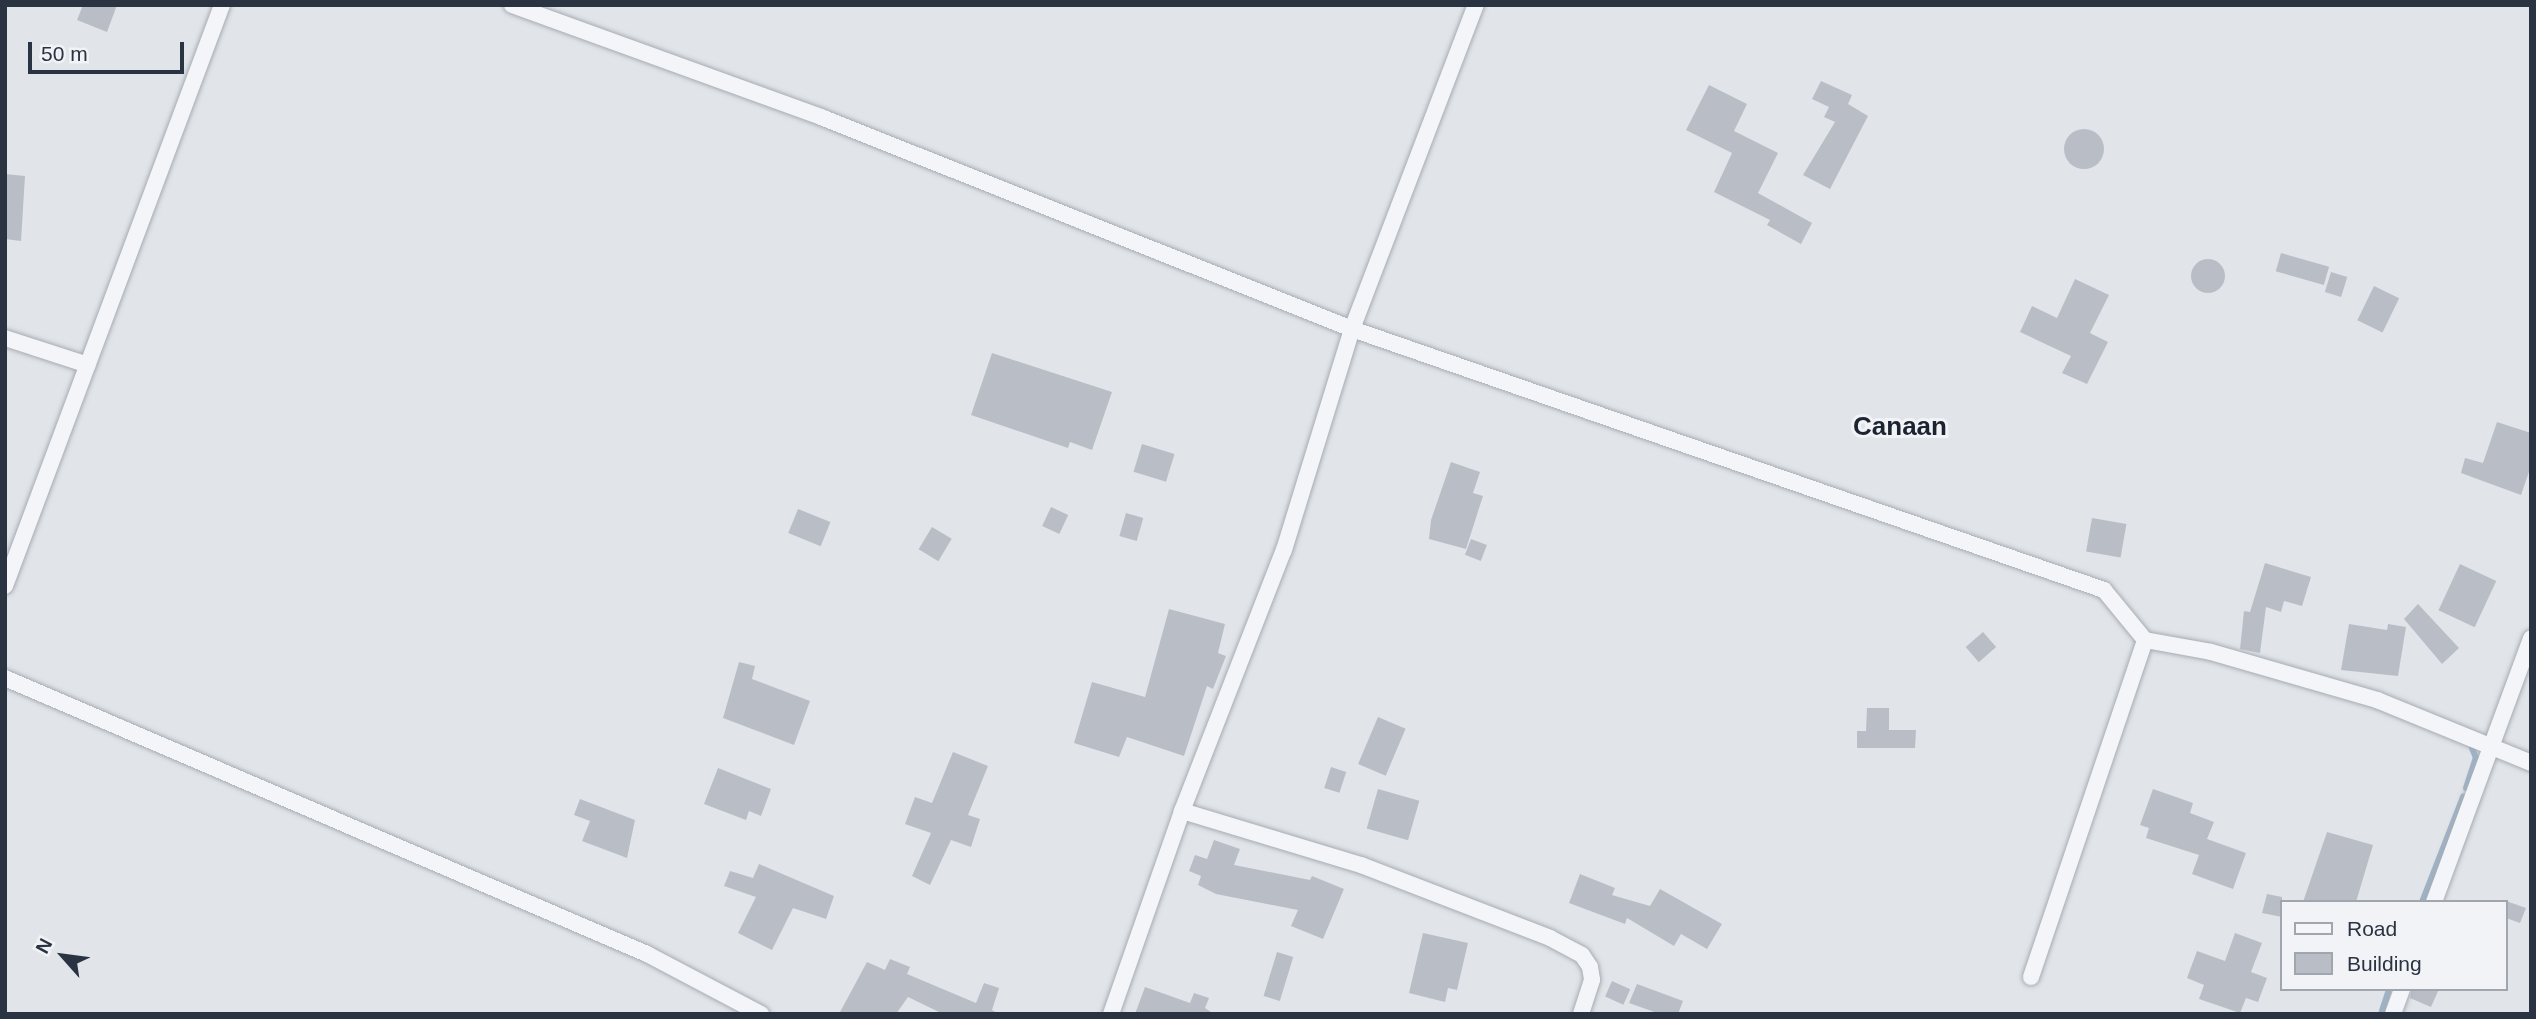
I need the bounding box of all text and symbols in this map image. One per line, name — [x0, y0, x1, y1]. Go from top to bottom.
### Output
scale bar — [32, 28, 187, 72]
text: 50 m — [41, 42, 88, 65]
district label: Canaan — [1853, 411, 1947, 443]
legend — [2280, 900, 2508, 991]
text: Road — [2347, 917, 2397, 940]
north arrow — [28, 921, 98, 991]
text: N — [32, 935, 57, 957]
text: Building — [2347, 952, 2422, 975]

